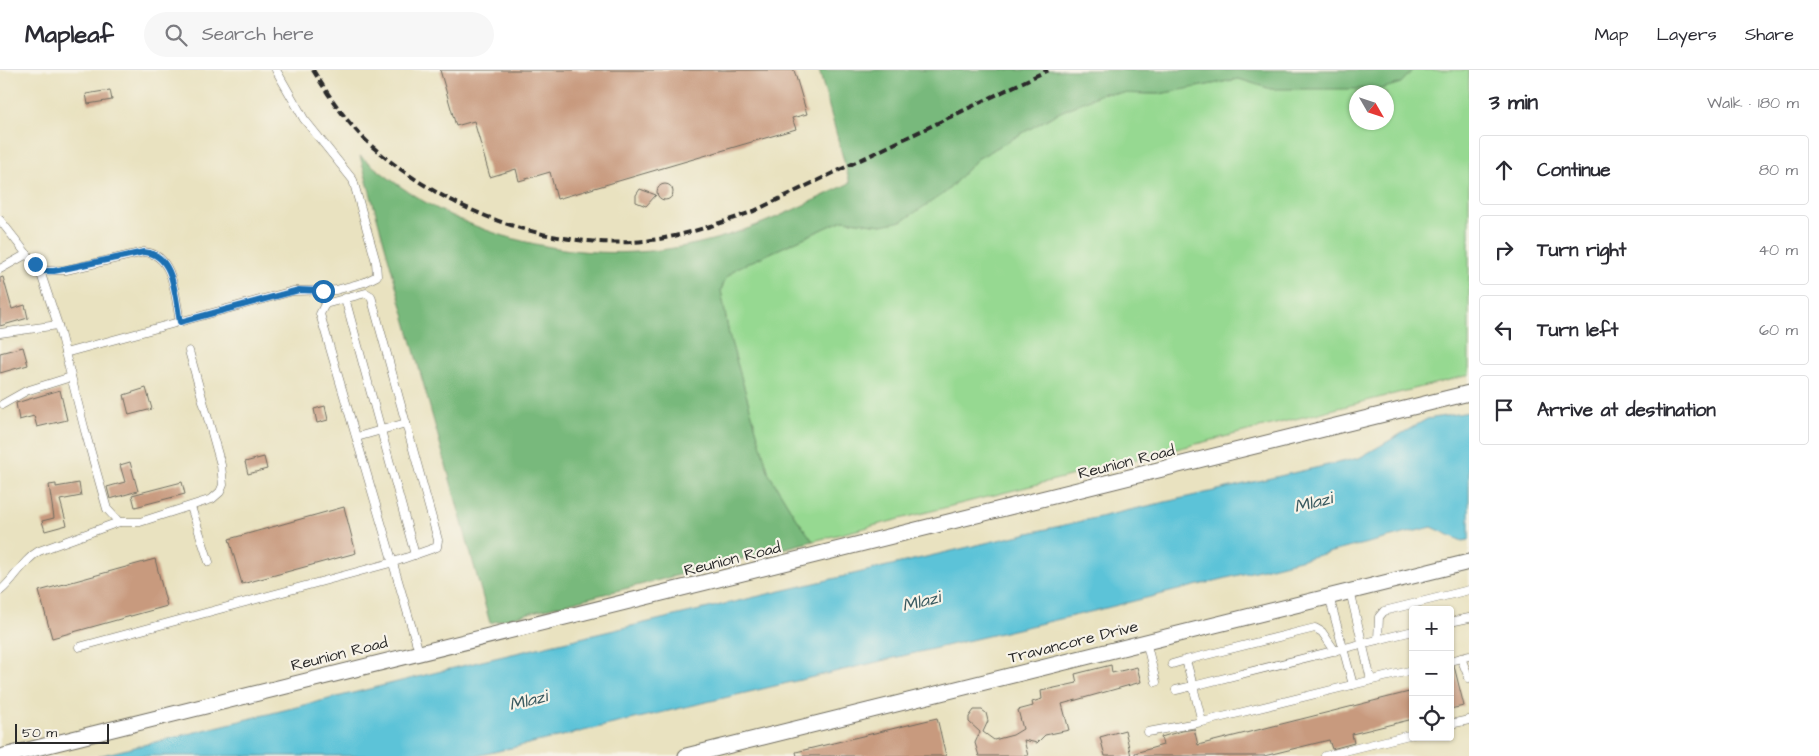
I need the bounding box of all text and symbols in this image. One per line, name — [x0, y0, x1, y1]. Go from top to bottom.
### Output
search box — [144, 12, 494, 57]
text: Mapleaf — [25, 18, 114, 52]
icon: search — [162, 21, 190, 49]
text: Search here — [202, 21, 314, 48]
text: Map — [1594, 22, 1628, 47]
text: Layers — [1656, 22, 1717, 47]
text: Share — [1745, 22, 1794, 47]
north arrow — [1349, 85, 1394, 130]
text: 3 min — [1489, 88, 1538, 117]
text: Walk · 180 m — [1707, 92, 1799, 114]
icon: ahead — [1490, 156, 1518, 184]
text: Continue — [1537, 157, 1611, 184]
text: 80 m — [1759, 159, 1798, 181]
icon: right — [1490, 236, 1518, 264]
text: Turn right — [1537, 237, 1626, 264]
text: 40 m — [1758, 239, 1798, 261]
route end — [24, 253, 47, 276]
route start — [312, 280, 335, 303]
icon: left — [1490, 316, 1518, 344]
text: Turn left — [1537, 317, 1618, 344]
text: 60 m — [1759, 319, 1798, 341]
icon: arrive — [1490, 396, 1518, 424]
text: Arrive at destination — [1537, 397, 1716, 424]
street label: Reunion Road — [1076, 439, 1177, 485]
water label: Mlazi — [1291, 485, 1337, 519]
street label: Reunion Road — [682, 536, 783, 582]
water label: Mlazi — [899, 584, 945, 618]
map controls — [1409, 606, 1454, 741]
button: + — [1409, 606, 1454, 651]
street label: Travancore Drive — [1006, 615, 1141, 669]
street label: Reunion Road — [289, 631, 390, 677]
button: − — [1409, 651, 1454, 696]
water label: Mlazi — [506, 683, 552, 717]
button: locate — [1409, 696, 1454, 741]
scale bar — [15, 721, 109, 744]
text: 50 m — [22, 723, 57, 743]

